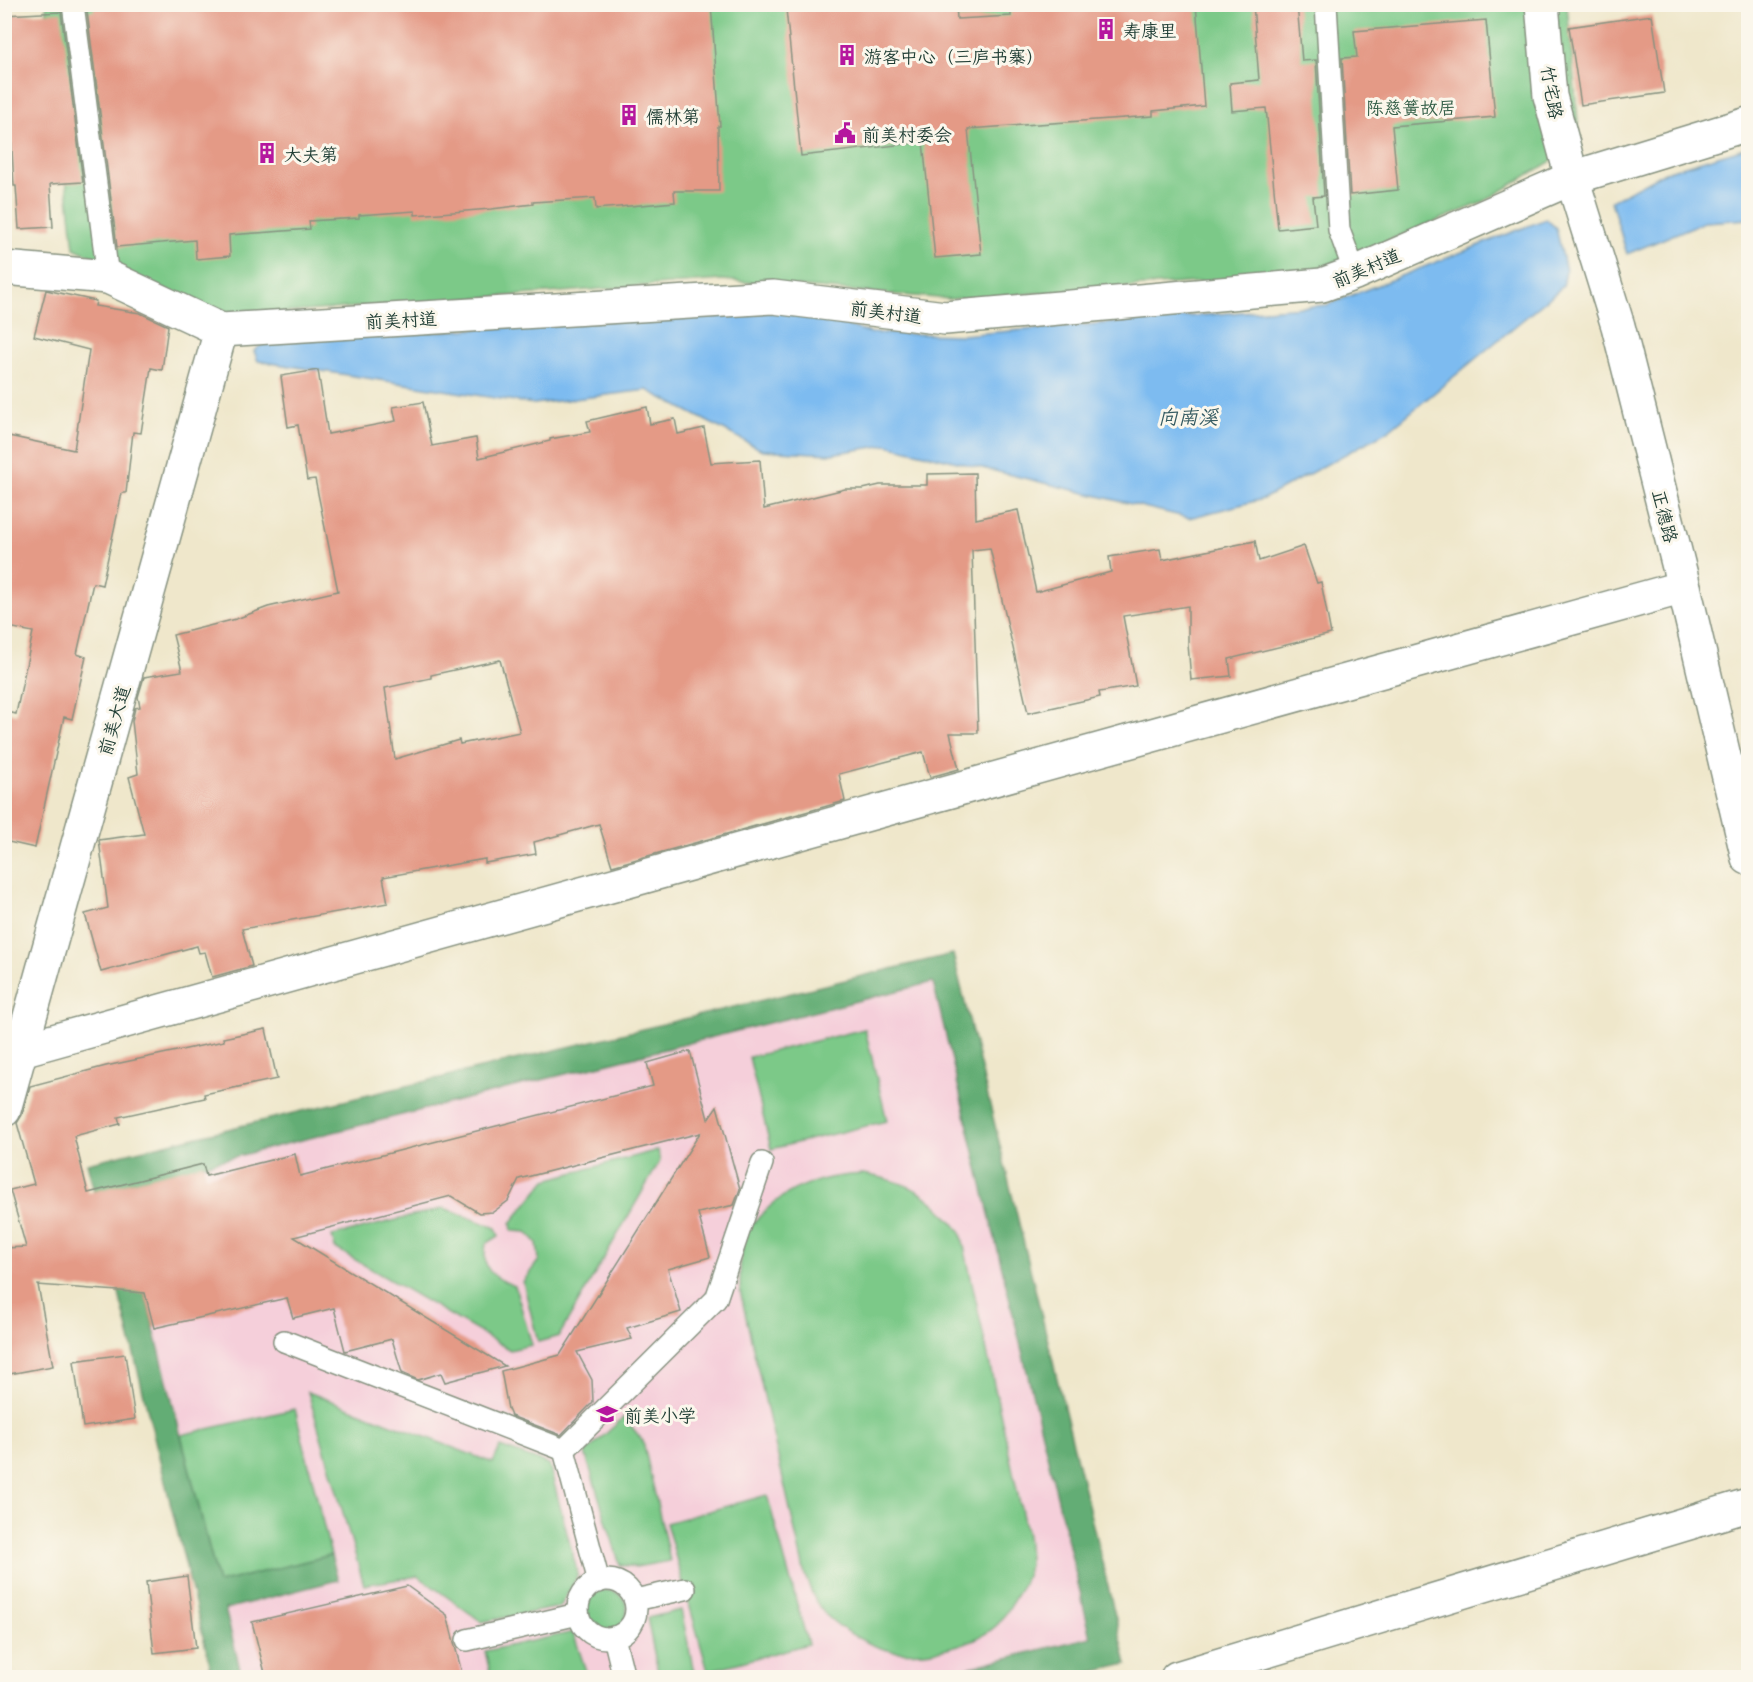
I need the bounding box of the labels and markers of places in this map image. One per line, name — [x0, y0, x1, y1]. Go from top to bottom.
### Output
place label: 寿康里 — [1123, 16, 1177, 43]
building icon: 寿康里 — [1094, 17, 1118, 41]
place label: 游客中心（三庐书寨） — [864, 42, 1044, 69]
building icon: 游客中心（三庐书寨） — [835, 43, 859, 67]
place label: 儒林第 — [646, 102, 700, 129]
building icon: 儒林第 — [617, 103, 641, 127]
place label: 前美村委会 — [862, 120, 952, 147]
public building icon: 前美村委会 — [833, 121, 857, 145]
place label: 大夫第 — [284, 140, 338, 167]
building icon: 大夫第 — [255, 141, 279, 165]
place label: 前美小学 — [624, 1401, 696, 1428]
school or university icon: 前美小学 — [595, 1402, 619, 1426]

